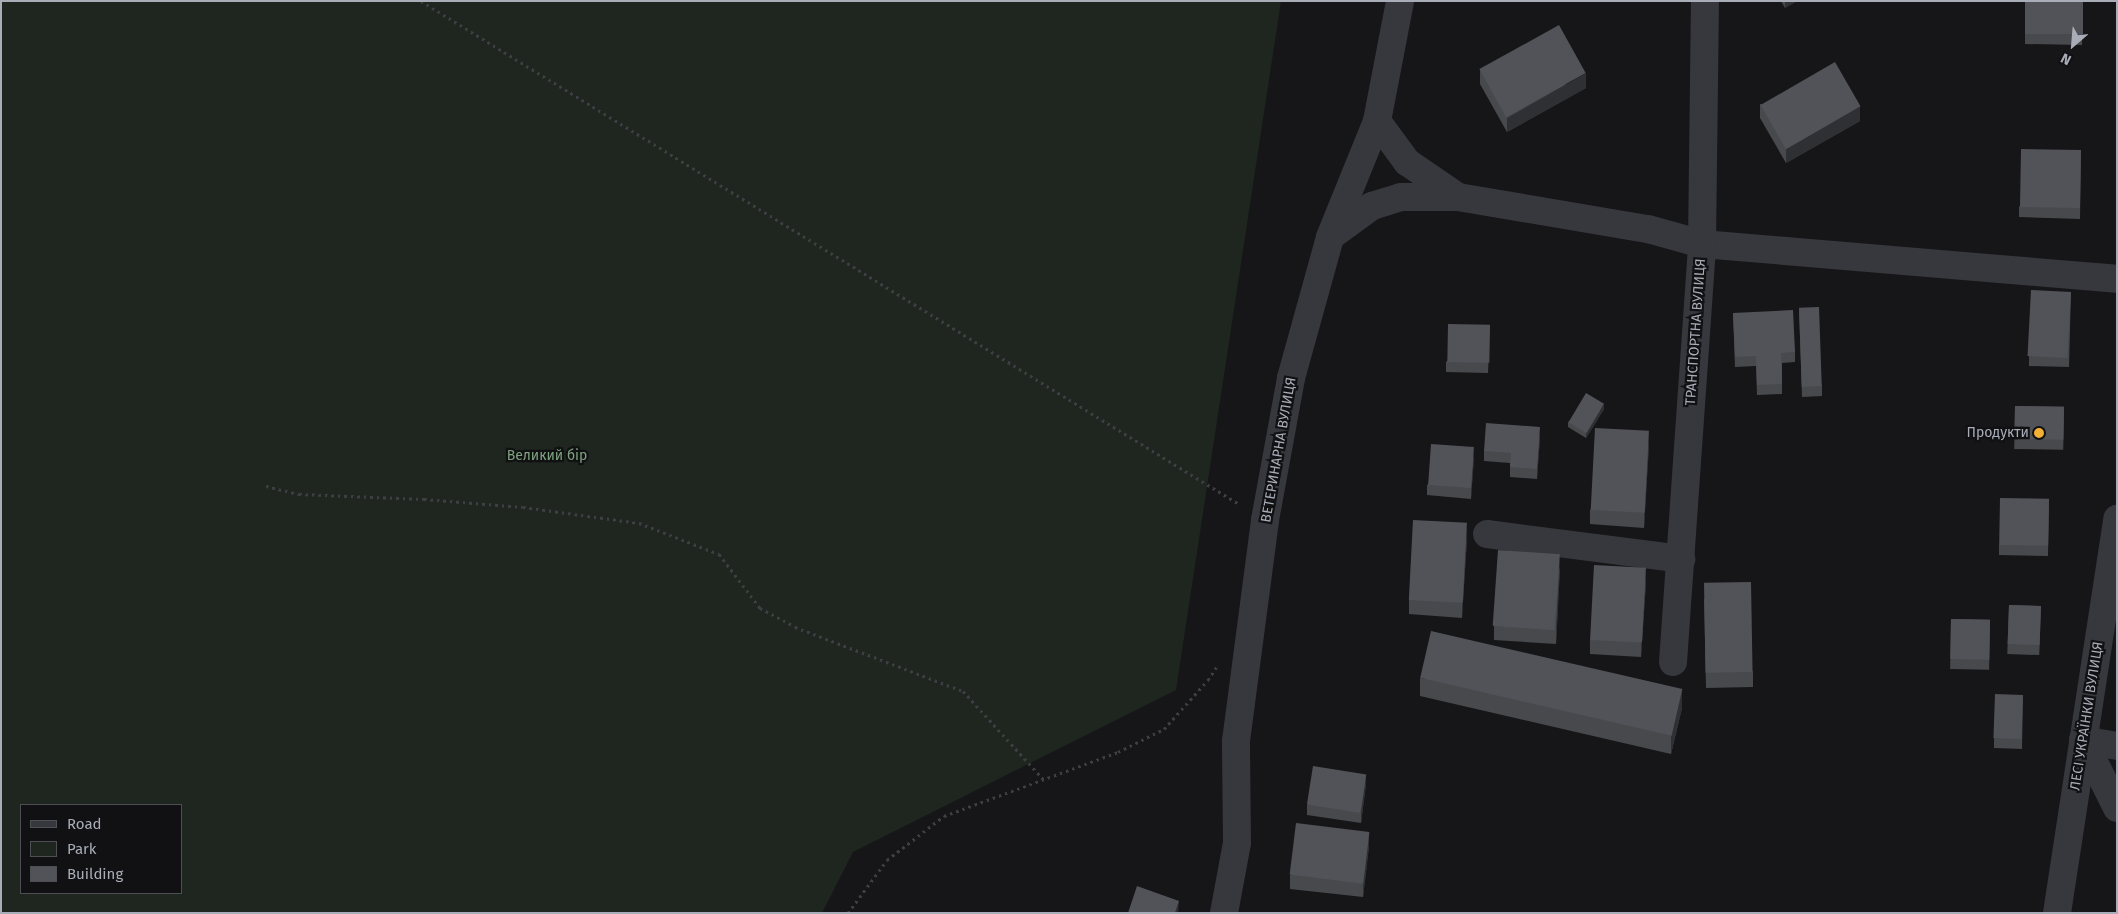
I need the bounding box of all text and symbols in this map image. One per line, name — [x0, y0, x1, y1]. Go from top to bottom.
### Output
north arrow — [2048, 20, 2098, 70]
text: N — [2058, 49, 2074, 68]
street label: ТРАНСПОРТНА ВУЛИЦЯ — [1682, 258, 1710, 406]
street label: ВЕТЕРИНАРНА ВУЛИЦЯ — [1258, 376, 1300, 524]
place label: Продукти — [1967, 425, 2029, 441]
marker: Продукти — [2033, 427, 2045, 439]
park label: Великий бір — [507, 448, 587, 464]
street label: ЛЕСІ УКРАЇНКИ ВУЛИЦЯ — [2067, 640, 2107, 792]
legend — [20, 804, 182, 894]
text: Road — [67, 815, 102, 833]
text: Park — [67, 840, 97, 858]
text: Building — [67, 865, 123, 883]

